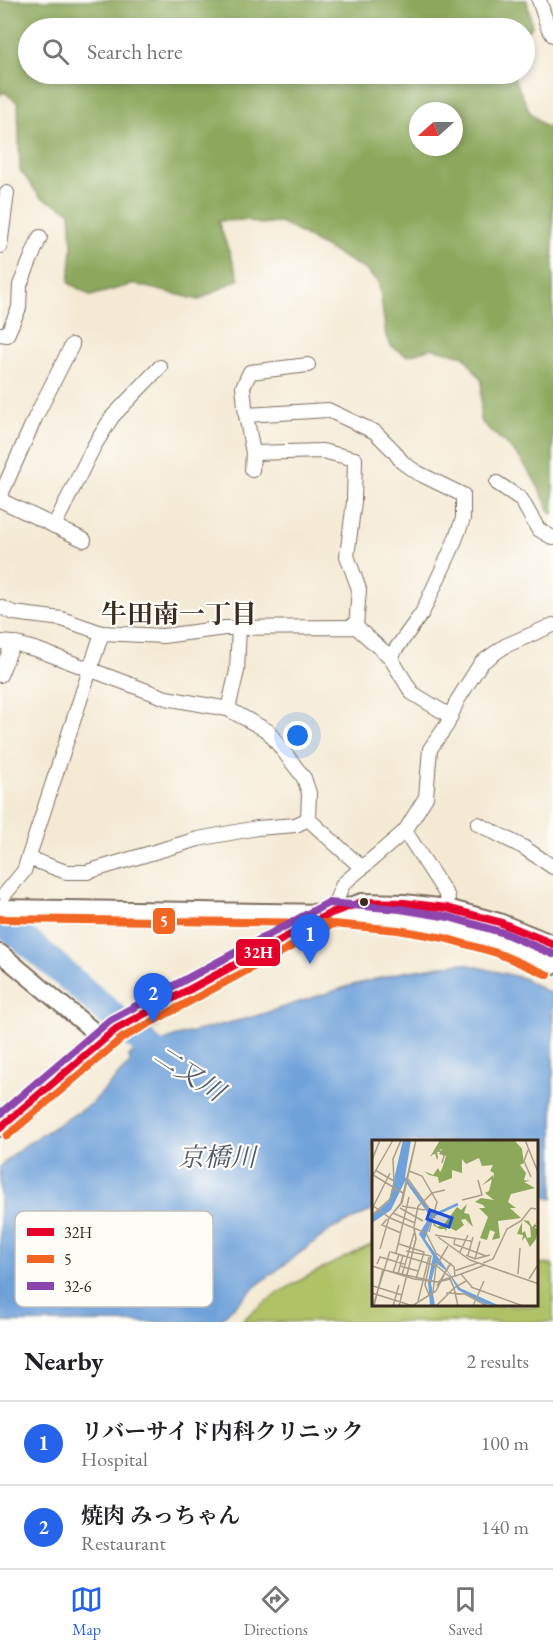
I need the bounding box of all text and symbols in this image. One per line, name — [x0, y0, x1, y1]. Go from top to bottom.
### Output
search box — [18, 18, 535, 84]
icon: search — [39, 35, 72, 68]
text: Search here — [87, 37, 182, 66]
north arrow — [409, 102, 463, 156]
district label: 牛田南一丁目 — [101, 597, 257, 631]
your location — [283, 721, 312, 750]
unlabelled marker — [358, 896, 370, 908]
line badge: 5 — [152, 907, 176, 935]
text: 5 — [160, 911, 168, 932]
pin: 1 — [290, 914, 330, 964]
line badge: 32H — [235, 938, 281, 967]
text: 32H — [243, 942, 273, 963]
pin: 2 — [134, 974, 172, 1023]
water label: 二又川 — [147, 1037, 233, 1110]
water label: 京橋川 — [178, 1140, 259, 1174]
inset map — [372, 1140, 538, 1307]
legend — [15, 1211, 213, 1307]
text: 32H — [64, 1222, 92, 1243]
text: 5 — [64, 1249, 72, 1270]
text: 32-6 — [64, 1276, 92, 1297]
text: Nearby — [24, 1344, 104, 1378]
text: 2 results — [466, 1348, 529, 1374]
text: リバーサイド内科クリニック — [81, 1417, 363, 1446]
text: 1 — [38, 1430, 49, 1456]
text: 100 m — [481, 1430, 529, 1456]
text: Hospital — [81, 1446, 148, 1472]
text: 焼肉 みっちゃん — [81, 1501, 240, 1530]
text: 2 — [38, 1514, 49, 1540]
text: 140 m — [481, 1514, 529, 1540]
text: Restaurant — [81, 1530, 166, 1556]
tab: Map — [70, 1583, 103, 1640]
tab: Directions — [244, 1583, 308, 1640]
tab: Saved — [448, 1583, 483, 1640]

